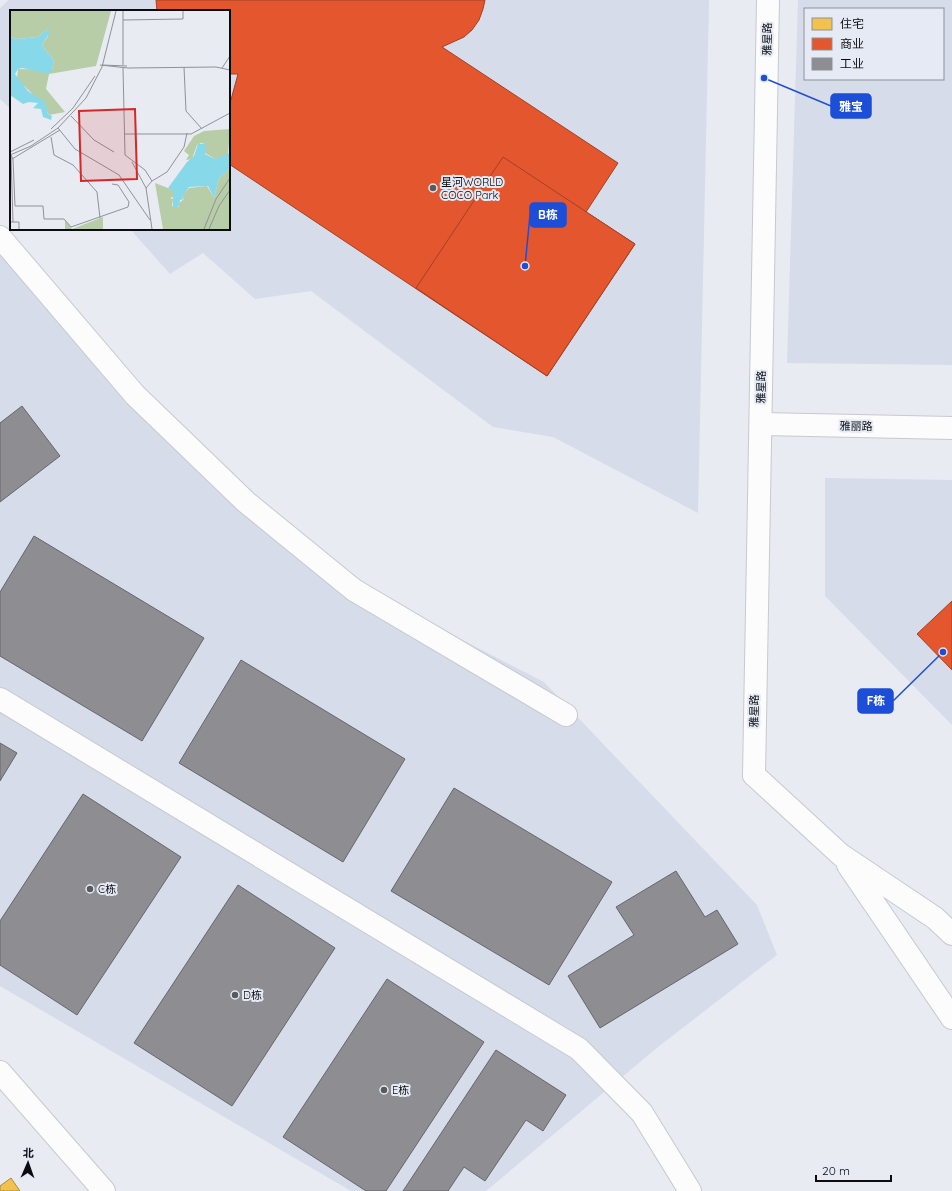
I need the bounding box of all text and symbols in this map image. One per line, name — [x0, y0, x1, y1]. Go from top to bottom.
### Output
legend — [804, 8, 944, 80]
inset map — [10, 10, 230, 230]
text: 住宅 — [840, 16, 864, 31]
street label: 雅星路 — [760, 22, 774, 56]
text: 商业 — [840, 36, 864, 51]
text: 工业 — [840, 56, 864, 71]
callout: 雅宝 — [831, 94, 871, 118]
text: 雅宝 — [839, 99, 863, 114]
place label: 星河WORLD COCO Park — [441, 175, 503, 202]
marker: 星河WORLD COCO Park — [428, 183, 438, 193]
callout: B栋 — [530, 203, 566, 227]
text: B栋 — [538, 207, 558, 222]
street label: 雅星路 — [754, 370, 768, 404]
street label: 雅丽路 — [839, 419, 873, 433]
callout: F栋 — [858, 689, 893, 713]
text: F栋 — [867, 693, 885, 708]
street label: 雅星路 — [747, 694, 761, 728]
place label: C栋 — [98, 882, 116, 896]
marker: C栋 — [85, 884, 95, 894]
place label: D栋 — [243, 988, 262, 1002]
marker: D栋 — [230, 990, 240, 1000]
place label: E栋 — [392, 1083, 409, 1097]
marker: E栋 — [379, 1085, 389, 1095]
north arrow — [8, 1143, 48, 1183]
text: 北 — [23, 1146, 34, 1160]
scale bar — [816, 1157, 891, 1183]
text: 20 m — [822, 1163, 850, 1178]

